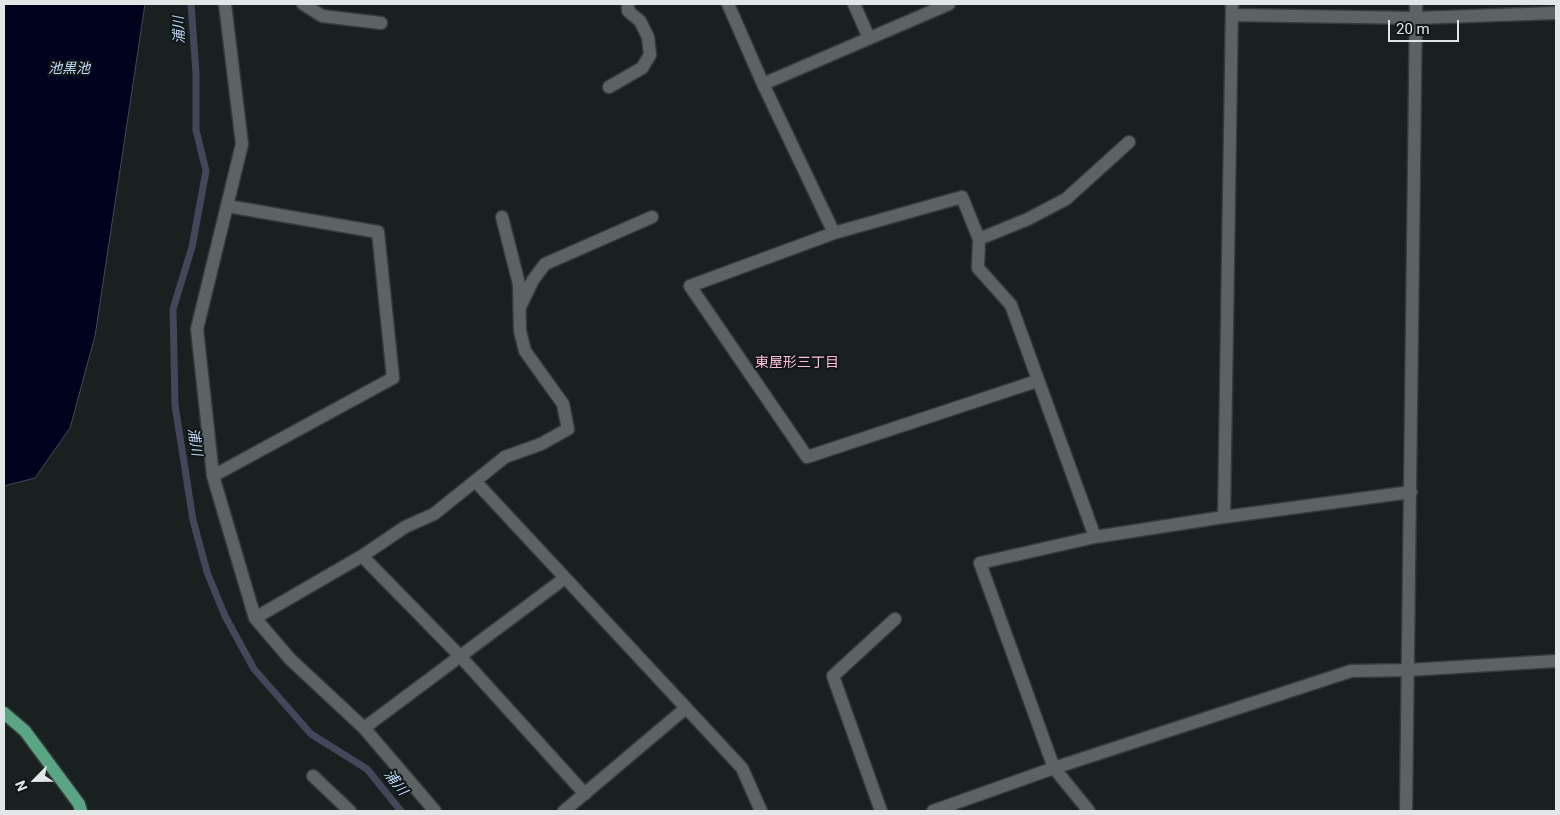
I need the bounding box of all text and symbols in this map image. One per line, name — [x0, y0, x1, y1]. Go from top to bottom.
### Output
scale bar — [1390, 10, 1461, 42]
water label: 浦川 — [171, 16, 189, 44]
text: 20 m — [1396, 20, 1430, 38]
water label: 池黒池 — [48, 61, 90, 77]
district label: 東屋形三丁目 — [755, 355, 839, 371]
water label: 浦川 — [184, 427, 204, 457]
north arrow — [10, 755, 60, 805]
water label: 浦川 — [380, 767, 410, 799]
text: N — [12, 778, 30, 794]

